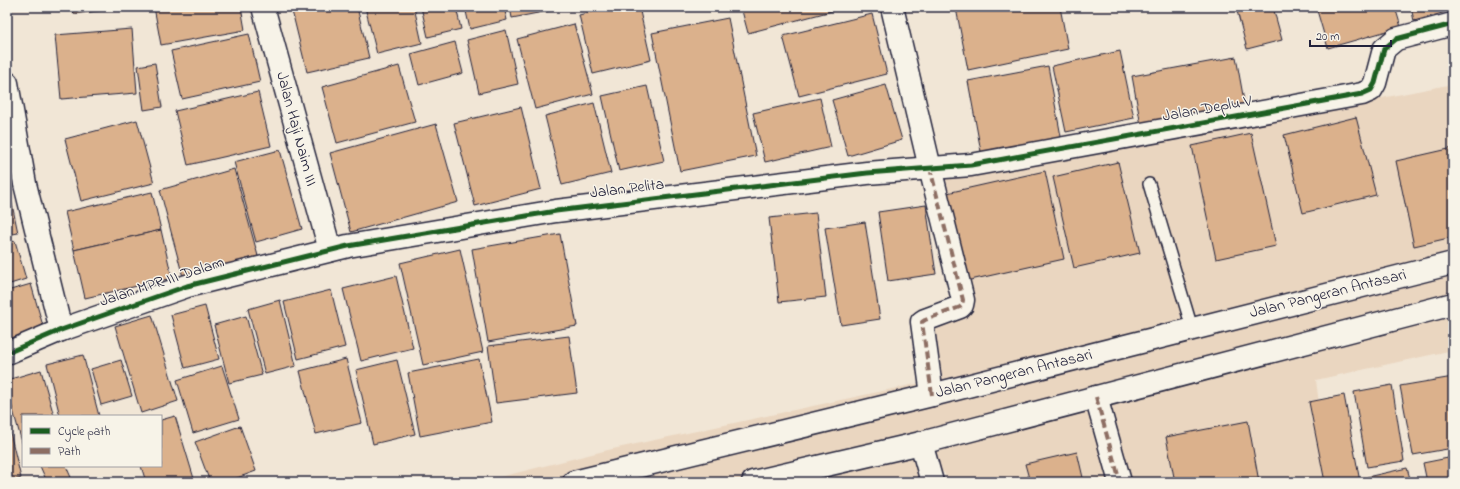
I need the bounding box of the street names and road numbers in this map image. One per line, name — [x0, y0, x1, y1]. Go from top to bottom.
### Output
street label: Jalan Haji Naim III — [269, 69, 323, 189]
street label: Jalan Deplu V — [1161, 89, 1254, 129]
street label: Jalan Pelita — [588, 173, 666, 205]
street label: Jalan MPR III Dalam — [97, 251, 227, 313]
street label: Jalan Pangeran Antasari — [1247, 263, 1409, 325]
street label: Jalan Pangeran Antasari — [933, 343, 1095, 405]

